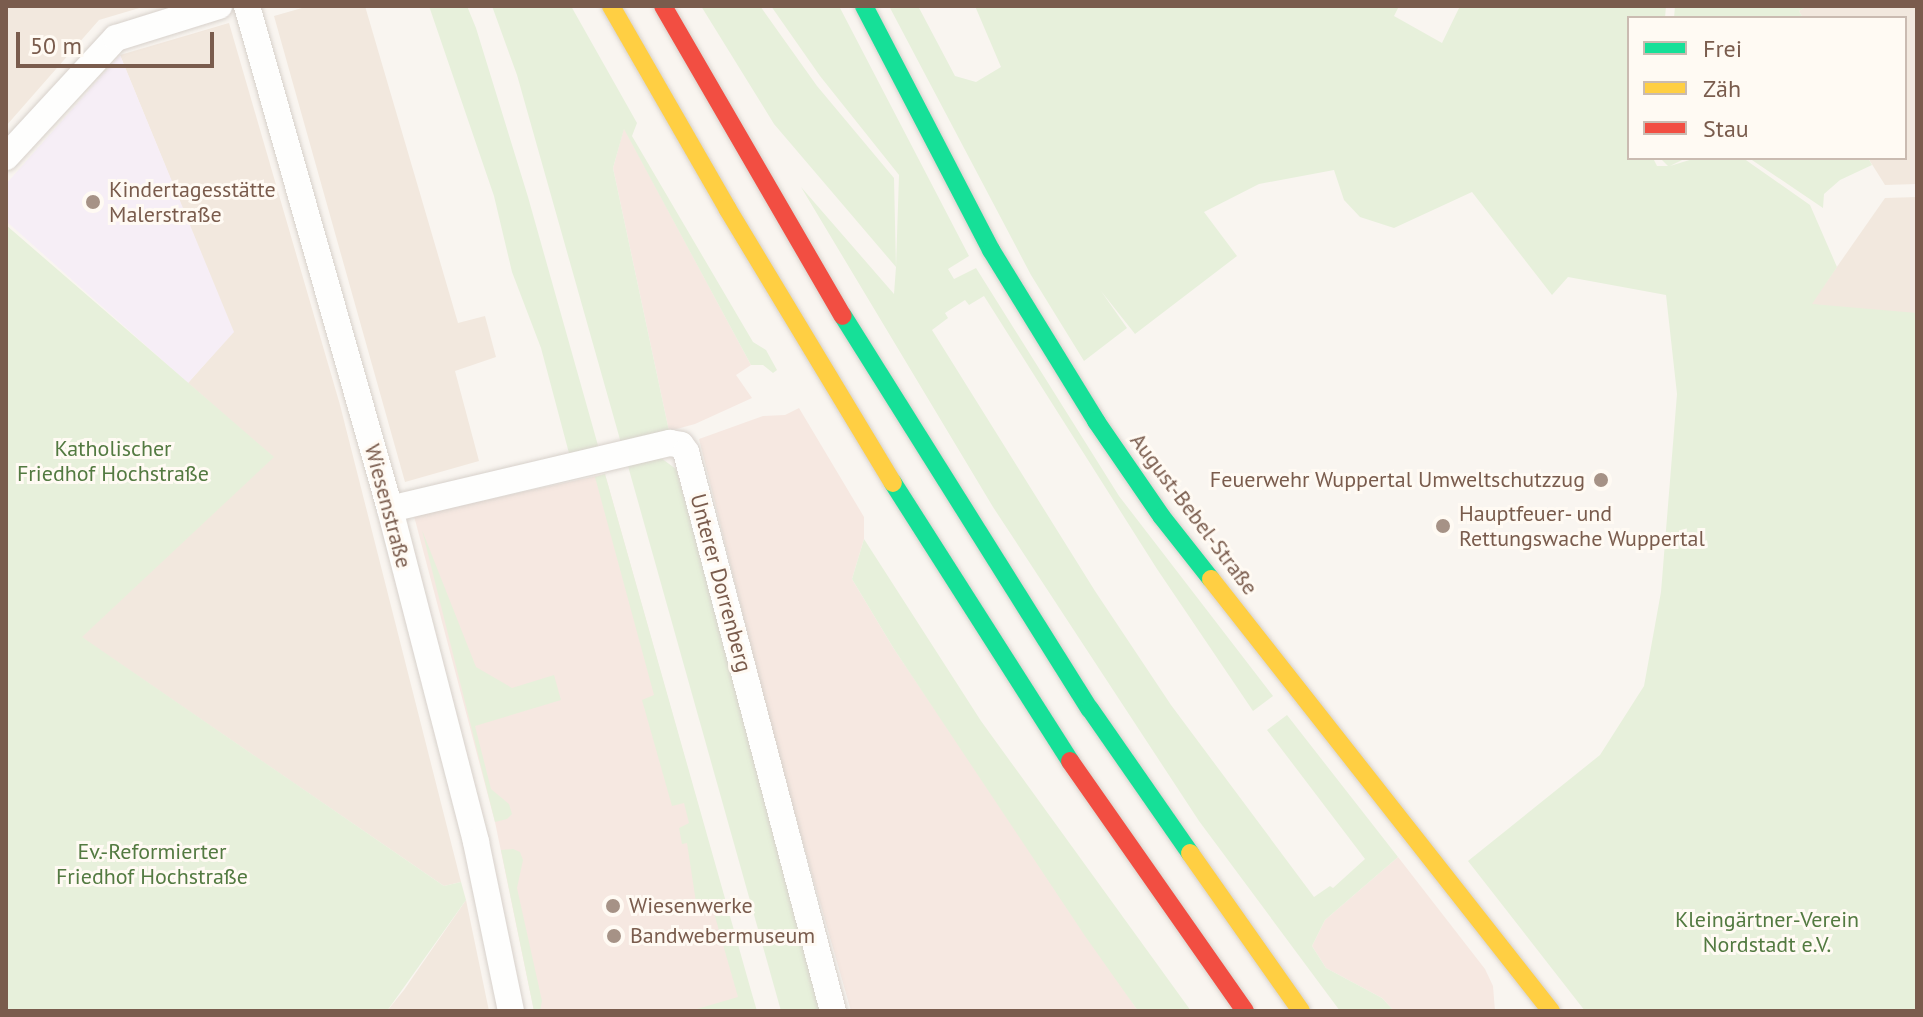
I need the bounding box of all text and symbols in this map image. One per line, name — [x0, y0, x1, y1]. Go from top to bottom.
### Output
scale bar — [20, 16, 218, 66]
legend — [1627, 16, 1907, 160]
text: 50 m — [30, 30, 82, 61]
text: Frei — [1703, 33, 1742, 64]
text: Zäh — [1703, 73, 1741, 104]
text: Stau — [1703, 113, 1749, 144]
place label: Kindertagesstätte Malerstraße — [109, 176, 276, 228]
marker: Kindertagesstätte Malerstraße — [84, 193, 102, 211]
street label: August-Bebel-Straße — [1125, 428, 1263, 600]
park label: Katholischer Friedhof Hochstraße — [17, 435, 209, 486]
street label: Wiesenstraße — [359, 441, 417, 571]
place label: Feuerwehr Wuppertal Umweltschutzzug — [1209, 467, 1585, 493]
marker: Feuerwehr Wuppertal Umweltschutzzug — [1592, 471, 1610, 489]
street label: Unterer Dorrenberg — [685, 491, 757, 675]
place label: Hauptfeuer- und Rettungswache Wuppertal — [1459, 500, 1705, 552]
marker: Hauptfeuer- und Rettungswache Wuppertal — [1434, 517, 1452, 535]
park label: Ev.-Reformierter Friedhof Hochstraße — [56, 838, 248, 890]
place label: Wiesenwerke — [629, 893, 753, 919]
marker: Wiesenwerke — [604, 897, 622, 915]
park label: Kleingärtner-Verein Nordstadt e.V. — [1675, 906, 1859, 958]
place label: Bandwebermuseum — [630, 923, 815, 949]
marker: Bandwebermuseum — [605, 927, 623, 945]

